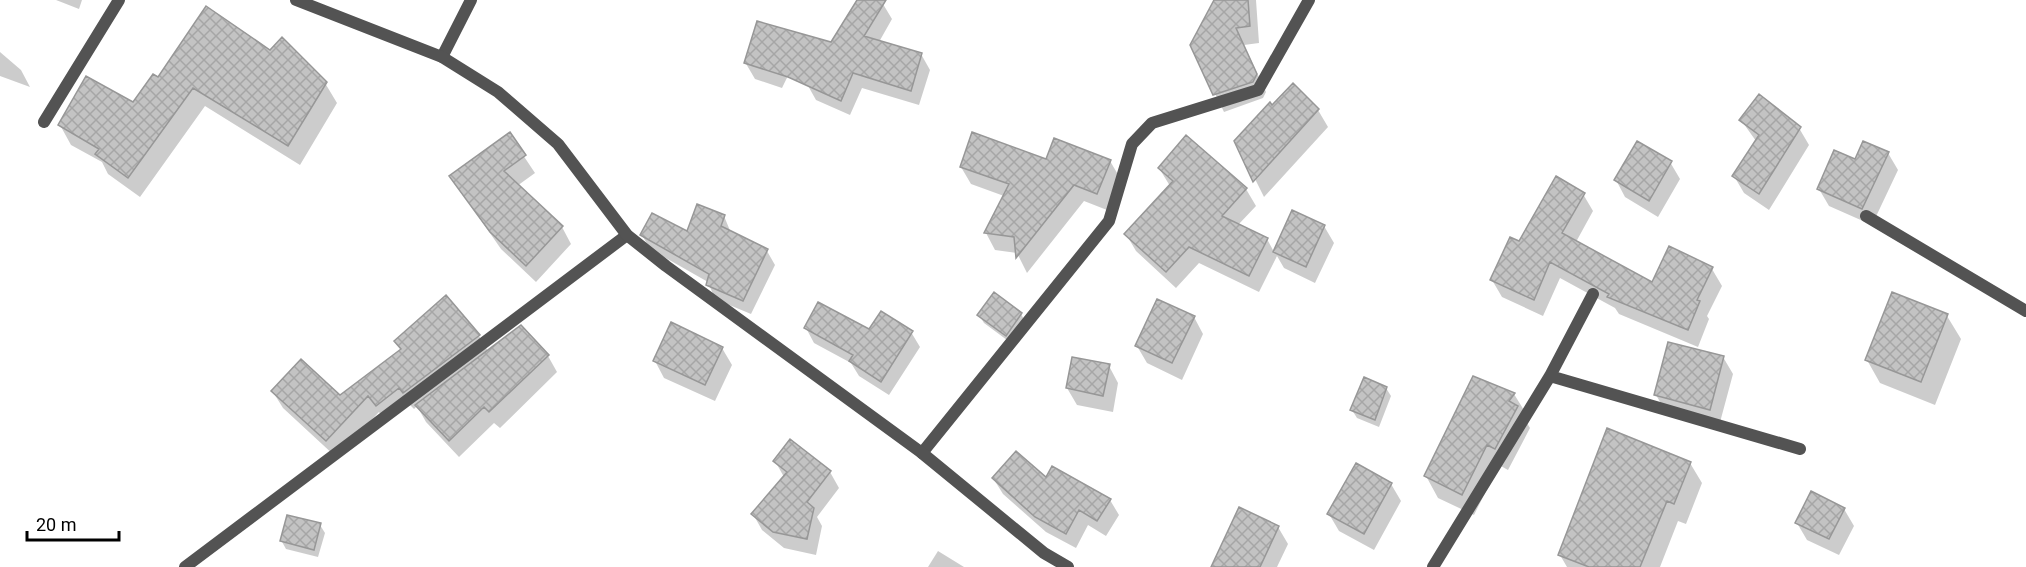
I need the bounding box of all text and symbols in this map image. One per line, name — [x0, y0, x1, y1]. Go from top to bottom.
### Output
scale bar — [27, 504, 118, 542]
text: 20 m — [36, 514, 76, 535]

